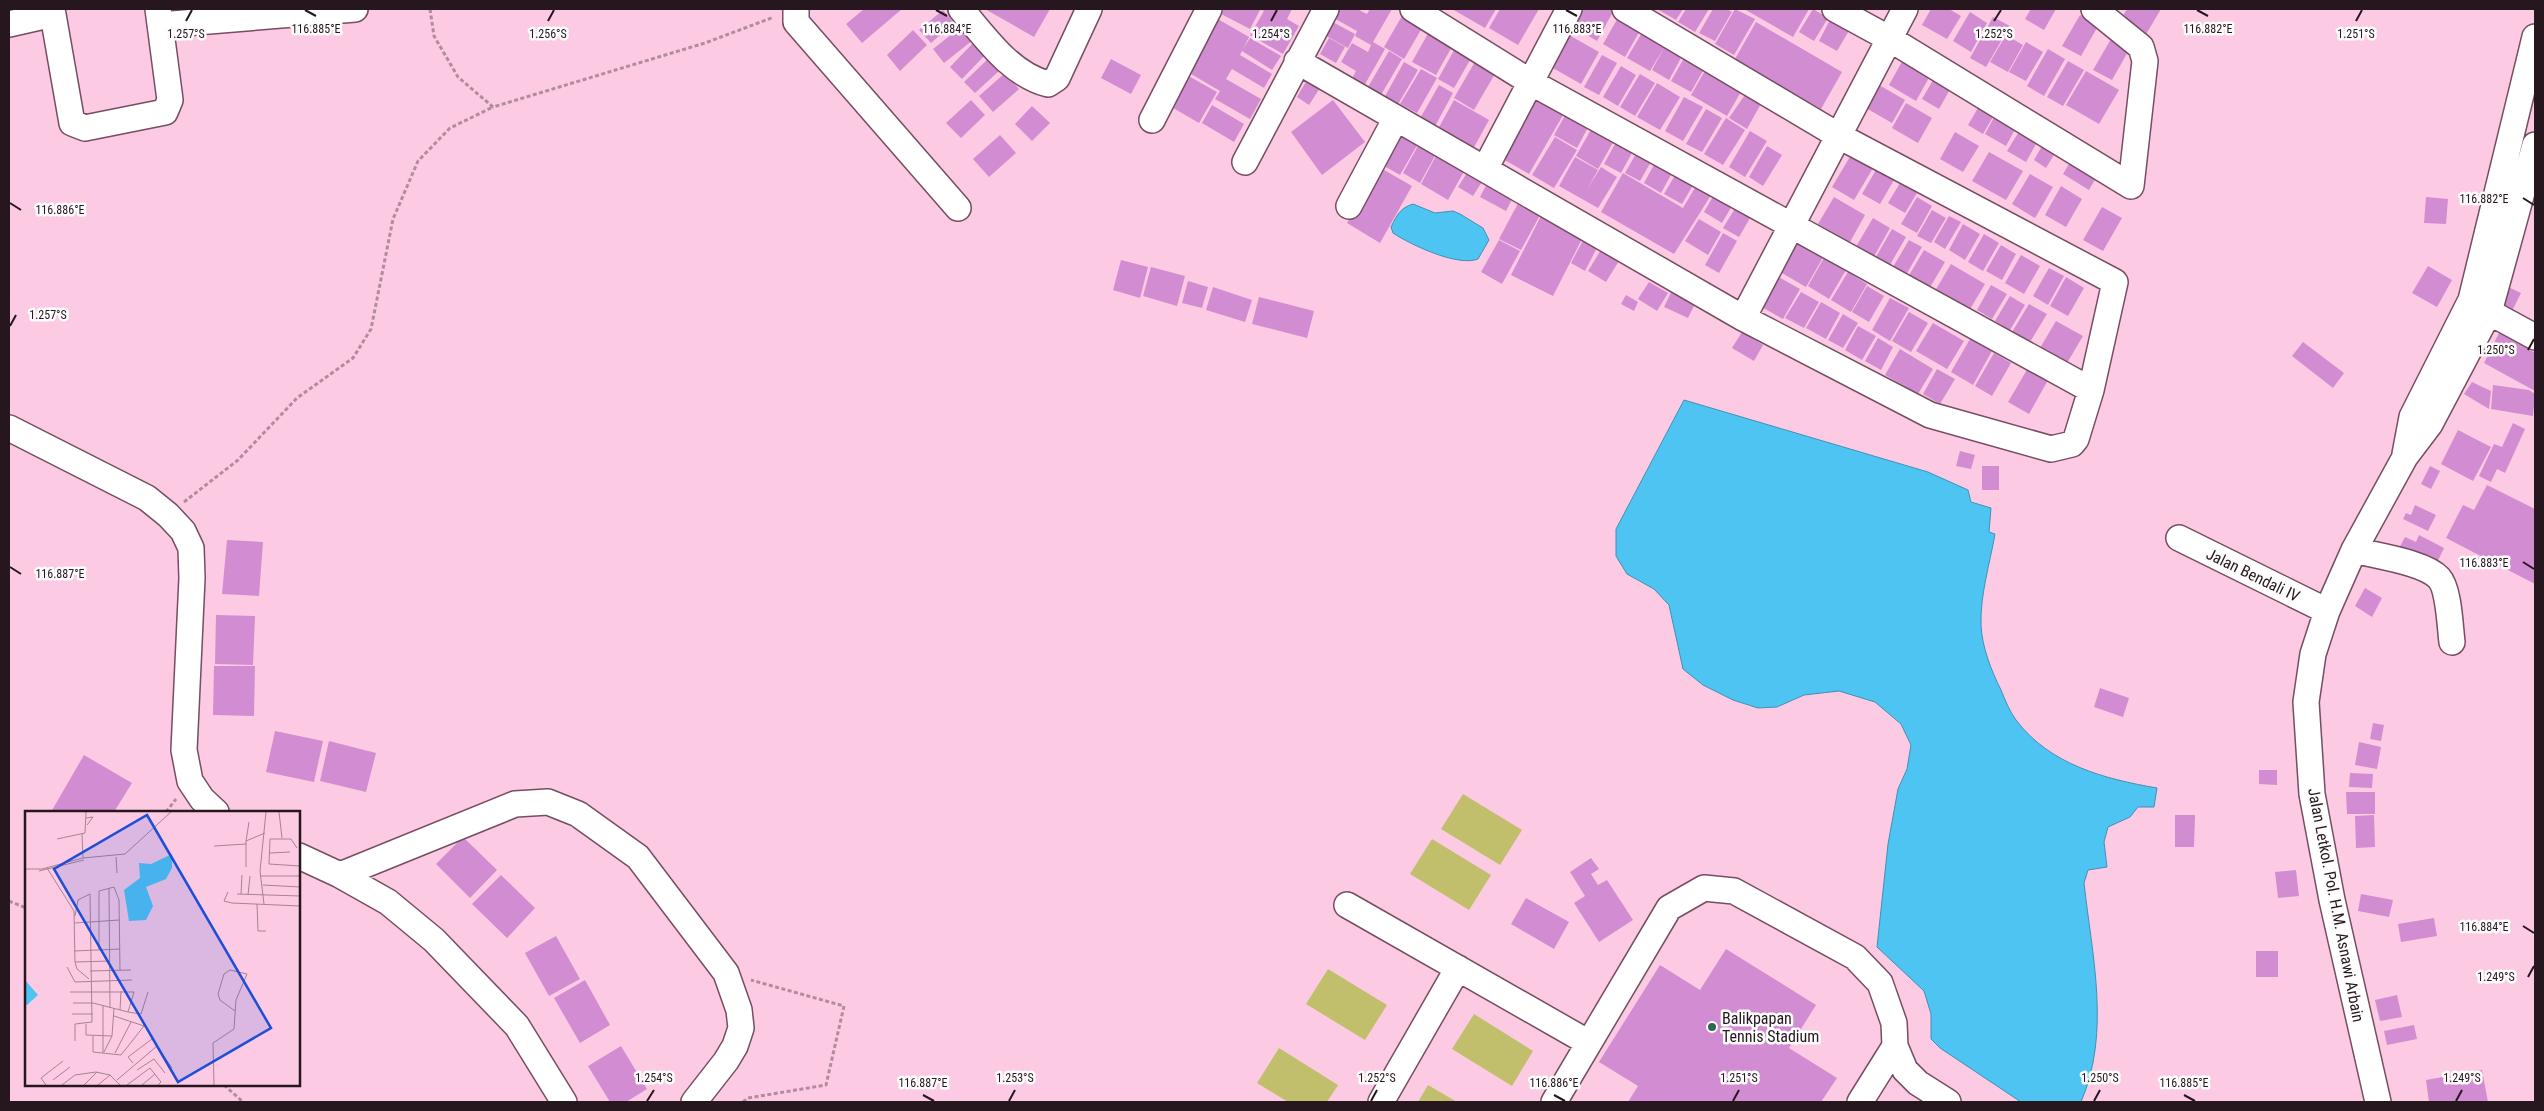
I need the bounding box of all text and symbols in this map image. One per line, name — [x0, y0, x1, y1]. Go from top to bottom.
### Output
text: 116.885°E — [291, 22, 341, 36]
text: 116.884°E — [922, 22, 972, 36]
text: 116.883°E — [1552, 22, 1602, 36]
text: 116.882°E — [2183, 22, 2233, 36]
text: 1.257°S — [167, 27, 205, 41]
text: 1.256°S — [529, 27, 567, 41]
text: 1.254°S — [1252, 27, 1290, 41]
text: 1.252°S — [1975, 27, 2013, 41]
text: 1.251°S — [2337, 27, 2375, 41]
text: 116.882°E — [2459, 192, 2509, 206]
text: 116.886°E — [35, 203, 85, 217]
text: 1.257°S — [29, 308, 67, 322]
text: 1.250°S — [2477, 343, 2515, 357]
street label: Jalan Bendali IV — [2203, 544, 2303, 606]
text: 116.883°E — [2459, 556, 2509, 570]
text: 116.887°E — [35, 567, 85, 581]
street label: Jalan Letkol. Pol. H.M. Asnawi Arbain — [2304, 786, 2368, 1024]
inset map — [25, 811, 300, 1086]
text: 116.884°E — [2459, 920, 2509, 934]
text: 1.249°S — [2477, 970, 2515, 984]
place label: Balikpapan Tennis Stadium — [1722, 1009, 1819, 1046]
marker: Balikpapan Tennis Stadium — [1706, 1021, 1718, 1033]
text: 1.254°S — [635, 1071, 673, 1085]
text: 1.253°S — [996, 1071, 1034, 1085]
text: 1.252°S — [1358, 1071, 1396, 1085]
text: 1.251°S — [1720, 1071, 1758, 1085]
text: 1.250°S — [2081, 1071, 2119, 1085]
text: 1.249°S — [2443, 1071, 2481, 1085]
text: 116.887°E — [898, 1076, 948, 1090]
text: 116.886°E — [1529, 1076, 1579, 1090]
text: 116.885°E — [2159, 1076, 2209, 1090]

